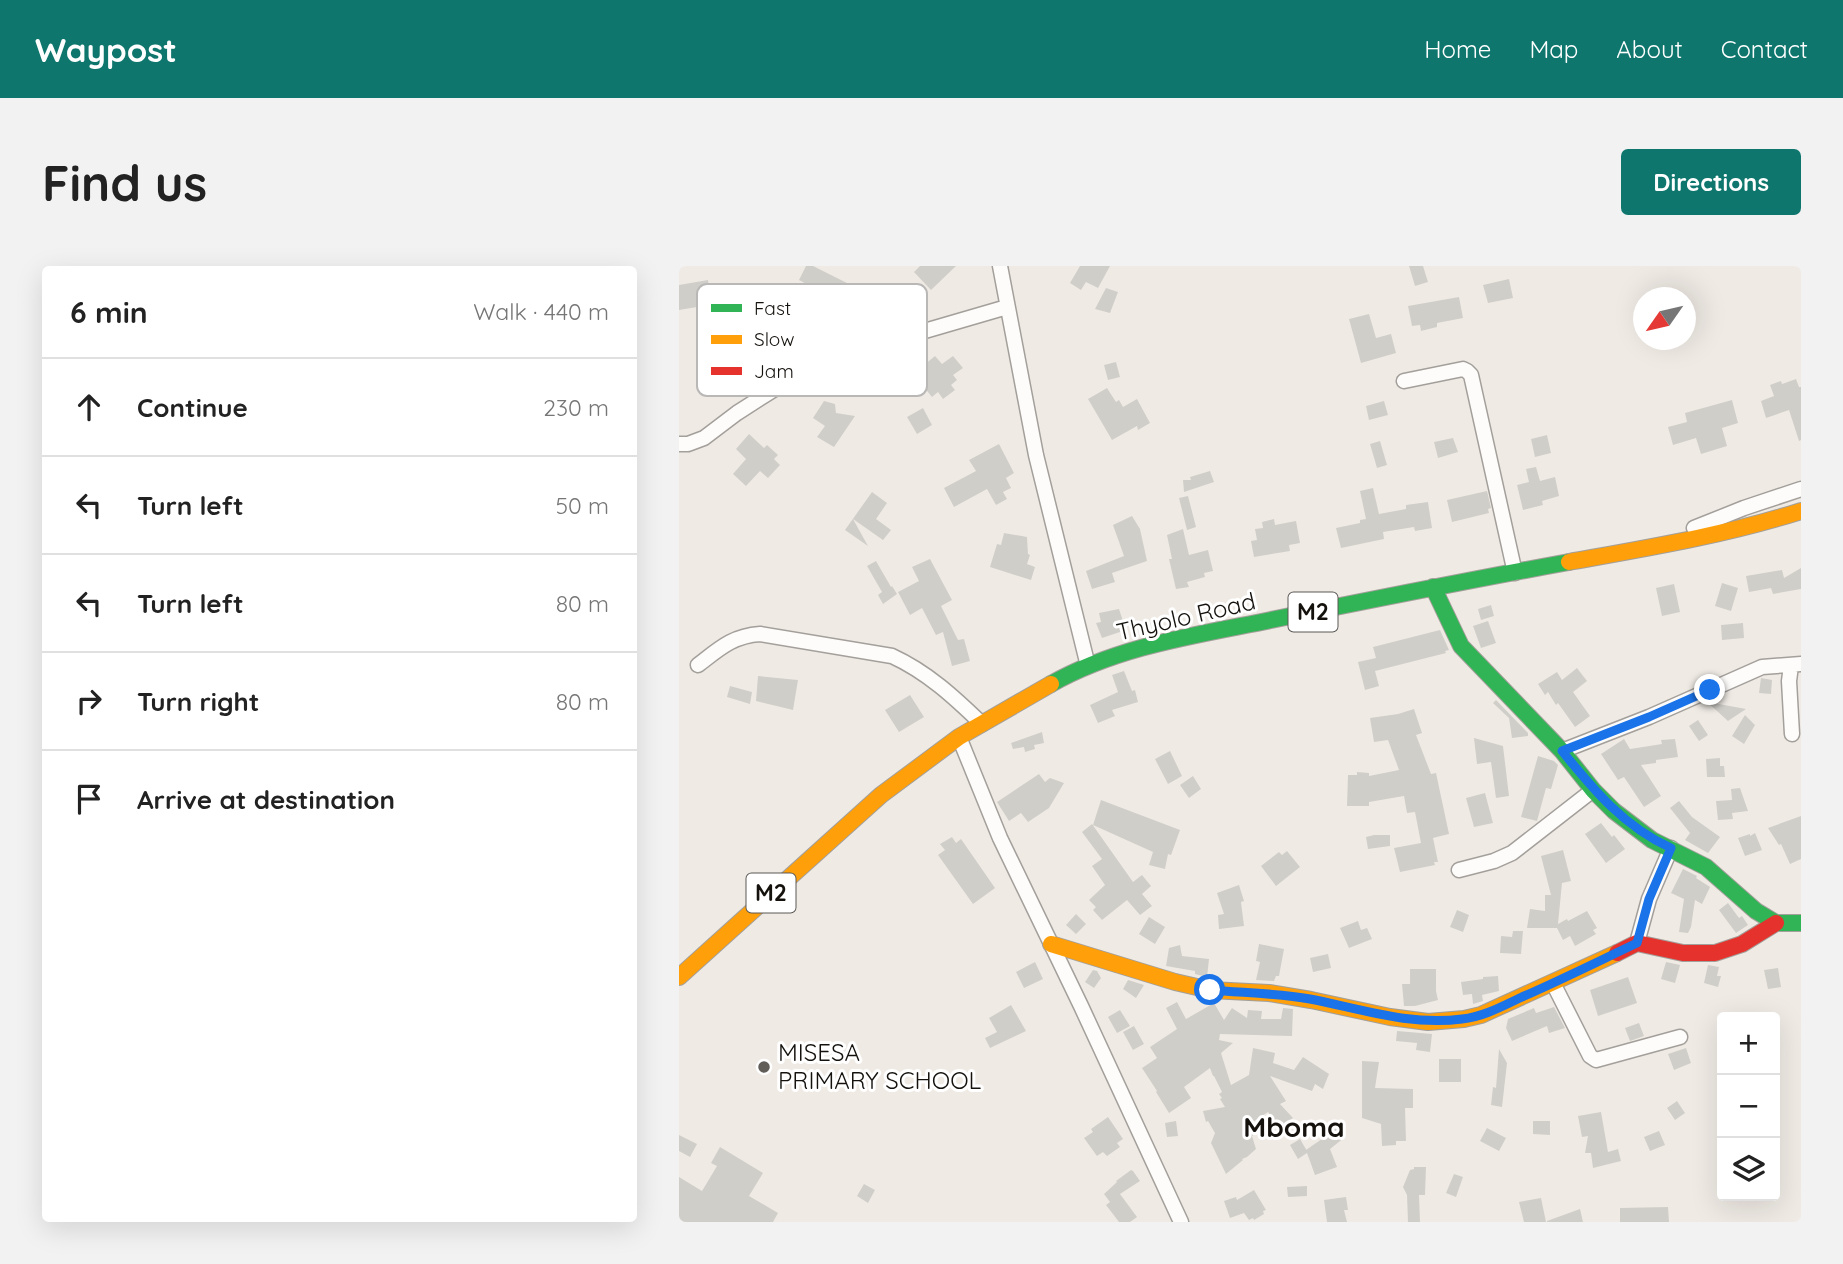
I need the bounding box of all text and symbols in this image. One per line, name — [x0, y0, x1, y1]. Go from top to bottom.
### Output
text: Waypost — [35, 29, 177, 70]
text: Home — [1424, 34, 1491, 64]
text: Map — [1529, 34, 1578, 64]
text: About — [1616, 34, 1683, 64]
text: Contact — [1721, 34, 1808, 64]
button: Directions — [1621, 149, 1801, 215]
text: Find us — [42, 152, 207, 213]
legend — [697, 284, 927, 396]
north arrow — [1633, 287, 1696, 350]
text: 6 min — [70, 293, 148, 331]
text: Fast — [754, 296, 791, 320]
text: Walk · 440 m — [473, 297, 609, 326]
text: Slow — [754, 327, 795, 351]
text: Jam — [754, 359, 794, 383]
icon: ahead — [70, 388, 108, 426]
text: Continue — [137, 391, 248, 424]
text: 230 m — [543, 393, 609, 422]
icon: left — [70, 486, 108, 524]
text: Turn left — [137, 489, 244, 522]
text: 50 m — [556, 491, 609, 520]
icon: left — [70, 584, 108, 622]
street label: Thyolo Road — [1113, 585, 1258, 647]
text: Turn left — [137, 587, 244, 620]
text: 80 m — [556, 589, 609, 618]
road number: M2 — [1289, 592, 1337, 632]
route end — [1694, 674, 1725, 705]
icon: right — [70, 682, 108, 720]
text: Turn right — [137, 685, 259, 718]
text: 80 m — [556, 687, 609, 716]
icon: arrive — [70, 780, 108, 818]
text: Arrive at destination — [137, 783, 395, 816]
road number: M2 — [747, 874, 795, 912]
route start — [1194, 974, 1225, 1005]
map controls — [1717, 1012, 1780, 1201]
button: + — [1717, 1012, 1780, 1075]
place label: MISESA PRIMARY SCHOOL — [778, 1037, 982, 1095]
marker: MISESA PRIMARY SCHOOL — [756, 1059, 772, 1075]
button: − — [1717, 1075, 1780, 1138]
district label: Mboma — [1243, 1109, 1345, 1144]
button: layers — [1717, 1138, 1780, 1201]

